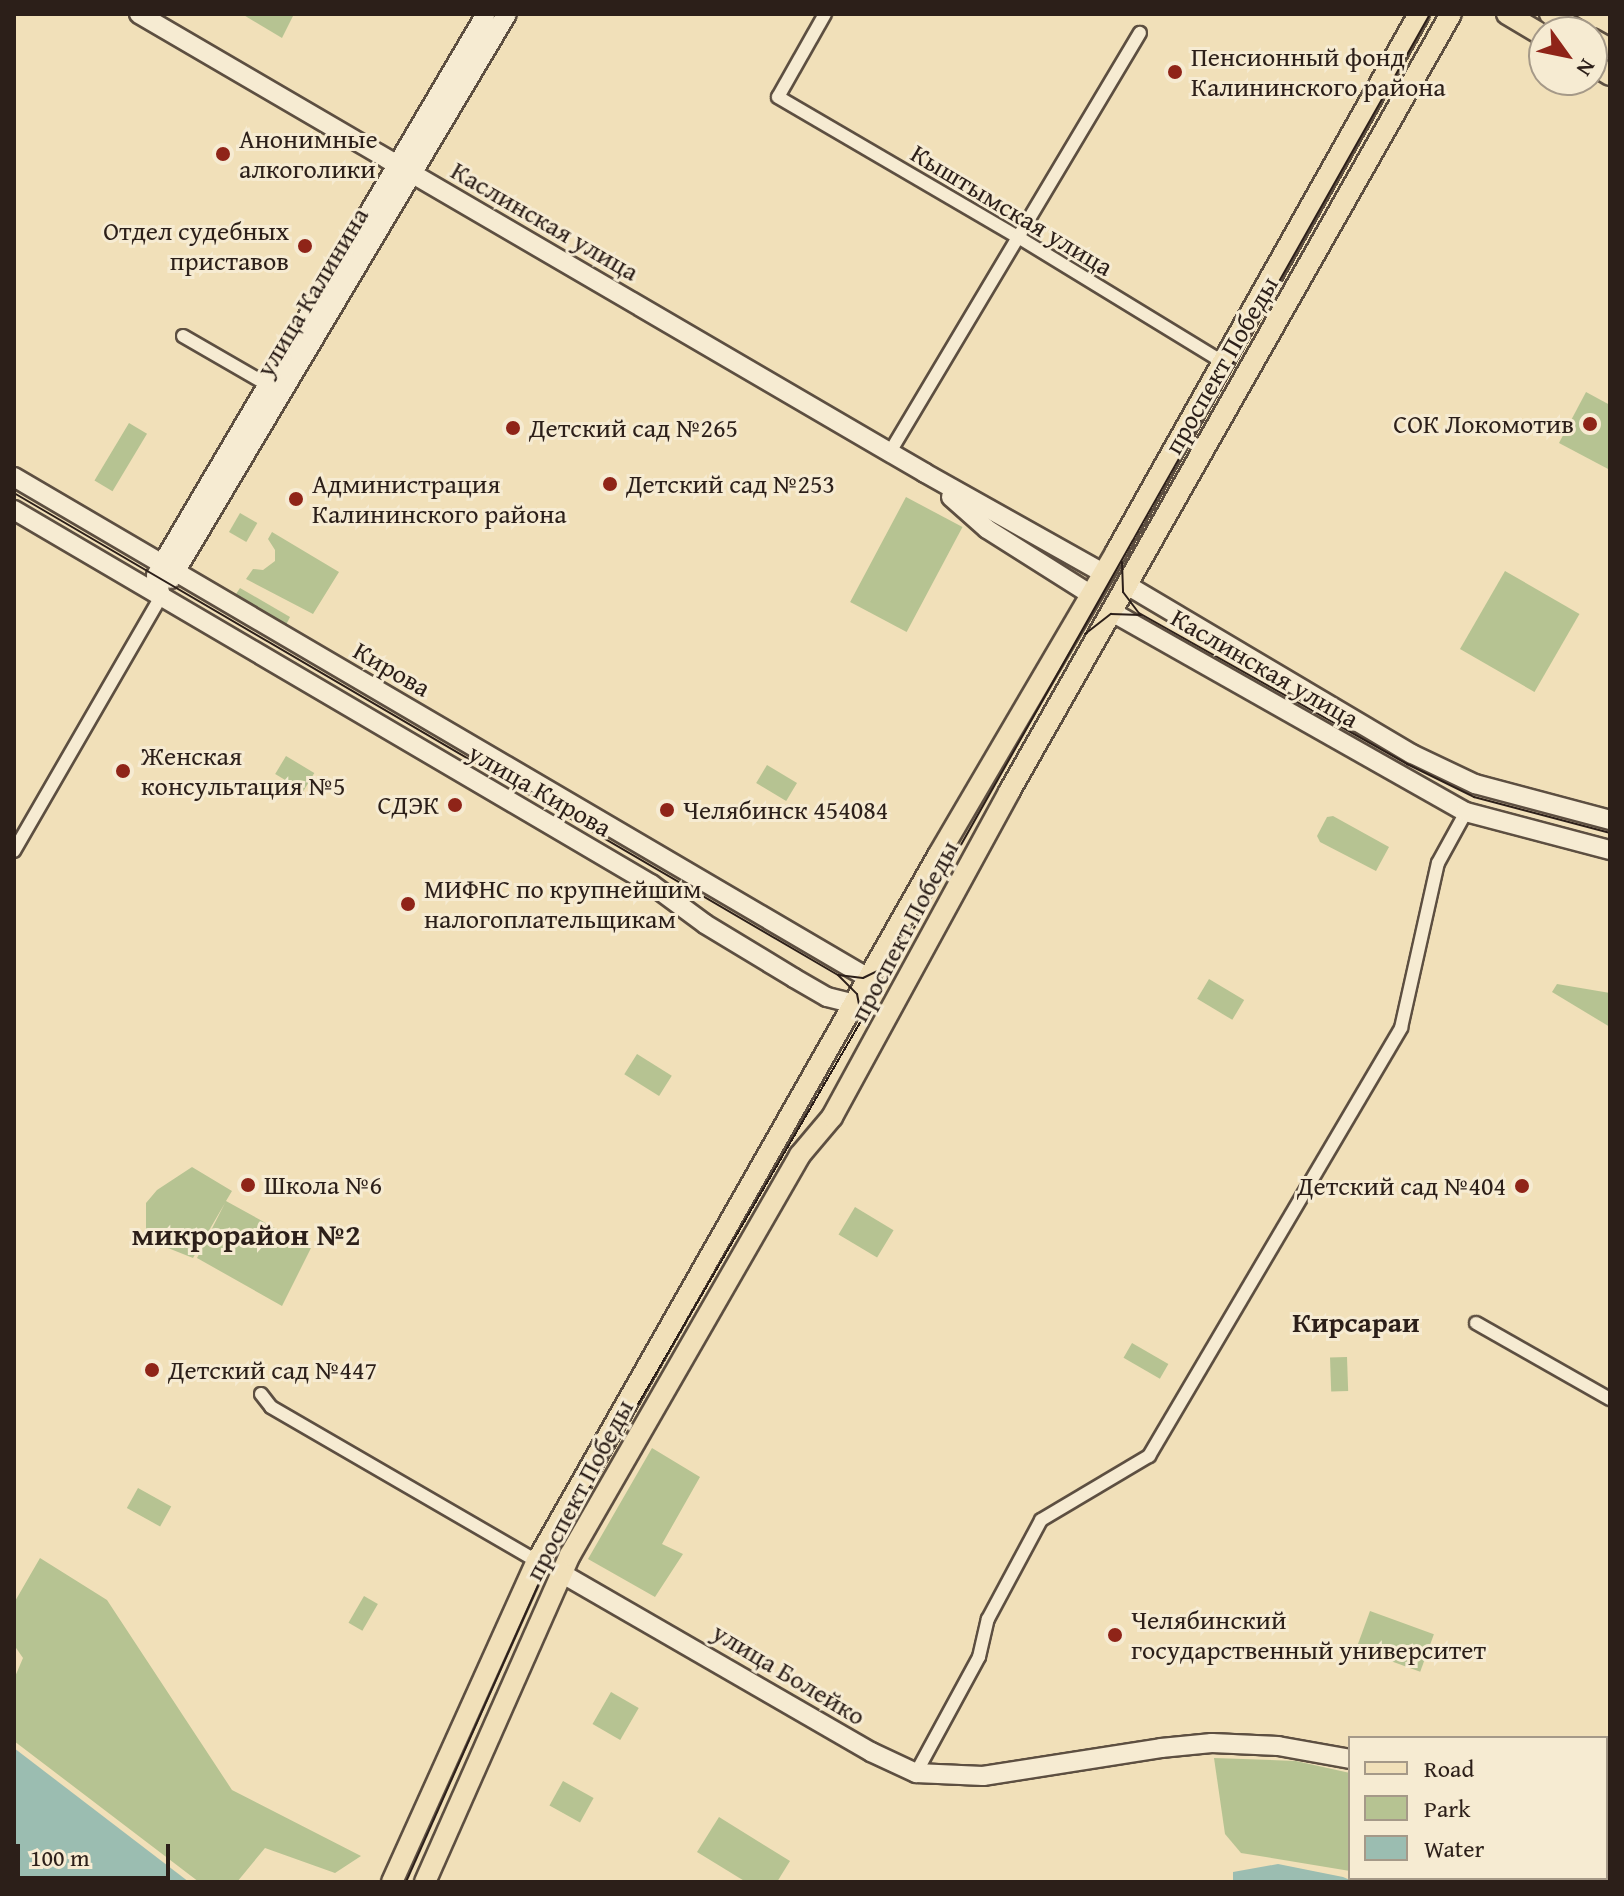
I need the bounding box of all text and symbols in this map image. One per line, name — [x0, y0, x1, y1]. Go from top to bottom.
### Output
north arrow — [1528, 16, 1608, 96]
place label: Пенсионный фонд Калининского района — [1191, 41, 1446, 102]
text: N — [1569, 53, 1604, 83]
marker: Пенсионный фонд Калининского района — [1166, 63, 1184, 81]
place label: Анонимные алкоголики — [239, 123, 378, 184]
street label: Кыштымская улица — [905, 137, 1119, 283]
marker: Анонимные алкоголики — [214, 145, 232, 163]
street label: Каслинская улица — [446, 155, 644, 287]
street label: улица Калинина — [249, 202, 375, 382]
place label: Отдел судебных приставов — [103, 215, 289, 276]
marker: Отдел судебных приставов — [296, 237, 314, 255]
street label: проспект Победы — [1157, 271, 1285, 459]
place label: СОК Локомотив — [1393, 408, 1574, 440]
place label: Детский сад №265 — [529, 412, 738, 444]
marker: СОК Локомотив — [1581, 415, 1599, 433]
marker: Детский сад №265 — [504, 419, 522, 437]
place label: Администрация Калининского района — [312, 468, 567, 530]
place label: Детский сад №253 — [626, 468, 835, 500]
marker: Детский сад №253 — [601, 475, 619, 493]
marker: Администрация Калининского района — [287, 490, 305, 508]
street label: Каслинская улица — [1166, 602, 1364, 734]
street label: Кирова — [348, 635, 436, 703]
street label: улица Кирова — [463, 737, 617, 843]
place label: Женская консультация №5 — [141, 740, 345, 802]
marker: Женская консультация №5 — [112, 760, 134, 782]
place label: СДЭК — [377, 789, 439, 821]
place label: Челябинск 454084 — [683, 794, 888, 826]
marker: СДЭК — [446, 796, 464, 814]
marker: Челябинск 454084 — [658, 801, 676, 819]
street label: проспект Победы — [843, 835, 965, 1027]
place label: МИФНС по крупнейшим налогоплательщикам — [424, 873, 702, 934]
marker: МИФНС по крупнейшим налогоплательщикам — [399, 895, 417, 913]
place label: Школа №6 — [264, 1169, 382, 1201]
place label: Детский сад №404 — [1297, 1170, 1506, 1202]
marker: Школа №6 — [239, 1176, 257, 1194]
marker: Детский сад №404 — [1513, 1177, 1531, 1195]
district label: микрорайон №2 — [132, 1216, 360, 1252]
district label: Кирсараи — [1292, 1305, 1420, 1339]
place label: Детский сад №447 — [168, 1354, 377, 1386]
marker: Детский сад №447 — [143, 1361, 161, 1379]
street label: проспект Победы — [518, 1394, 640, 1586]
place label: Челябинский государственный университет — [1131, 1604, 1486, 1666]
street label: улица Болейко — [707, 1616, 871, 1732]
marker: Челябинский государственный университет — [1106, 1626, 1124, 1644]
legend — [1348, 1736, 1608, 1880]
text: Road — [1424, 1751, 1474, 1786]
text: Park — [1424, 1791, 1470, 1826]
scale bar — [20, 1828, 174, 1878]
text: Water — [1424, 1831, 1484, 1866]
text: 100 m — [30, 1840, 90, 1875]

